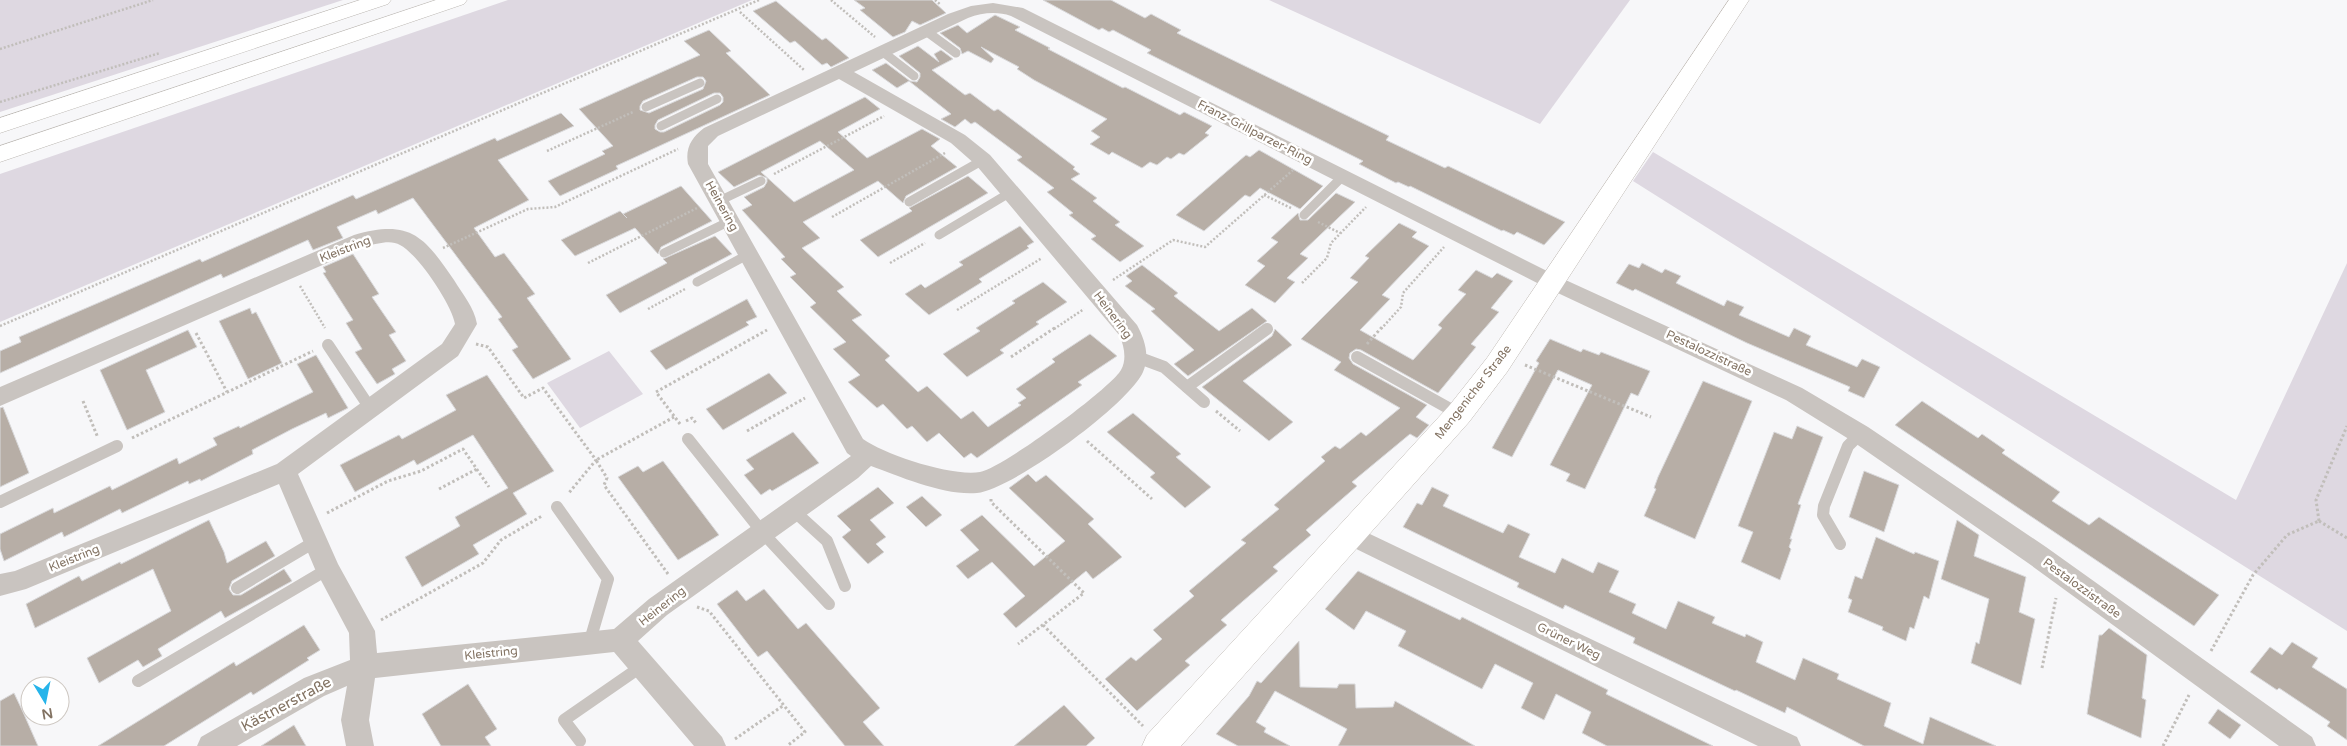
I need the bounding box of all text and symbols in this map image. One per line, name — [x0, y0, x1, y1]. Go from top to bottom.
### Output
street label: Franz-Grillparzer-Ring — [1195, 97, 1315, 167]
street label: Heinering — [702, 178, 742, 234]
street label: Kleistring — [317, 233, 373, 265]
street label: Heinering — [1091, 289, 1135, 341]
street label: Pestalozzistraße — [1664, 327, 1754, 379]
street label: Mengenicher Straße — [1432, 342, 1514, 442]
street label: Kleistring — [47, 541, 101, 575]
street label: Pestalozzistraße — [2040, 555, 2124, 621]
street label: Heinering — [636, 583, 688, 629]
street label: Grüner Weg — [1535, 620, 1603, 662]
street label: Kleistring — [464, 643, 518, 663]
street label: Kästnerstraße — [238, 673, 334, 735]
north arrow — [20, 676, 70, 726]
text: N — [40, 704, 54, 723]

